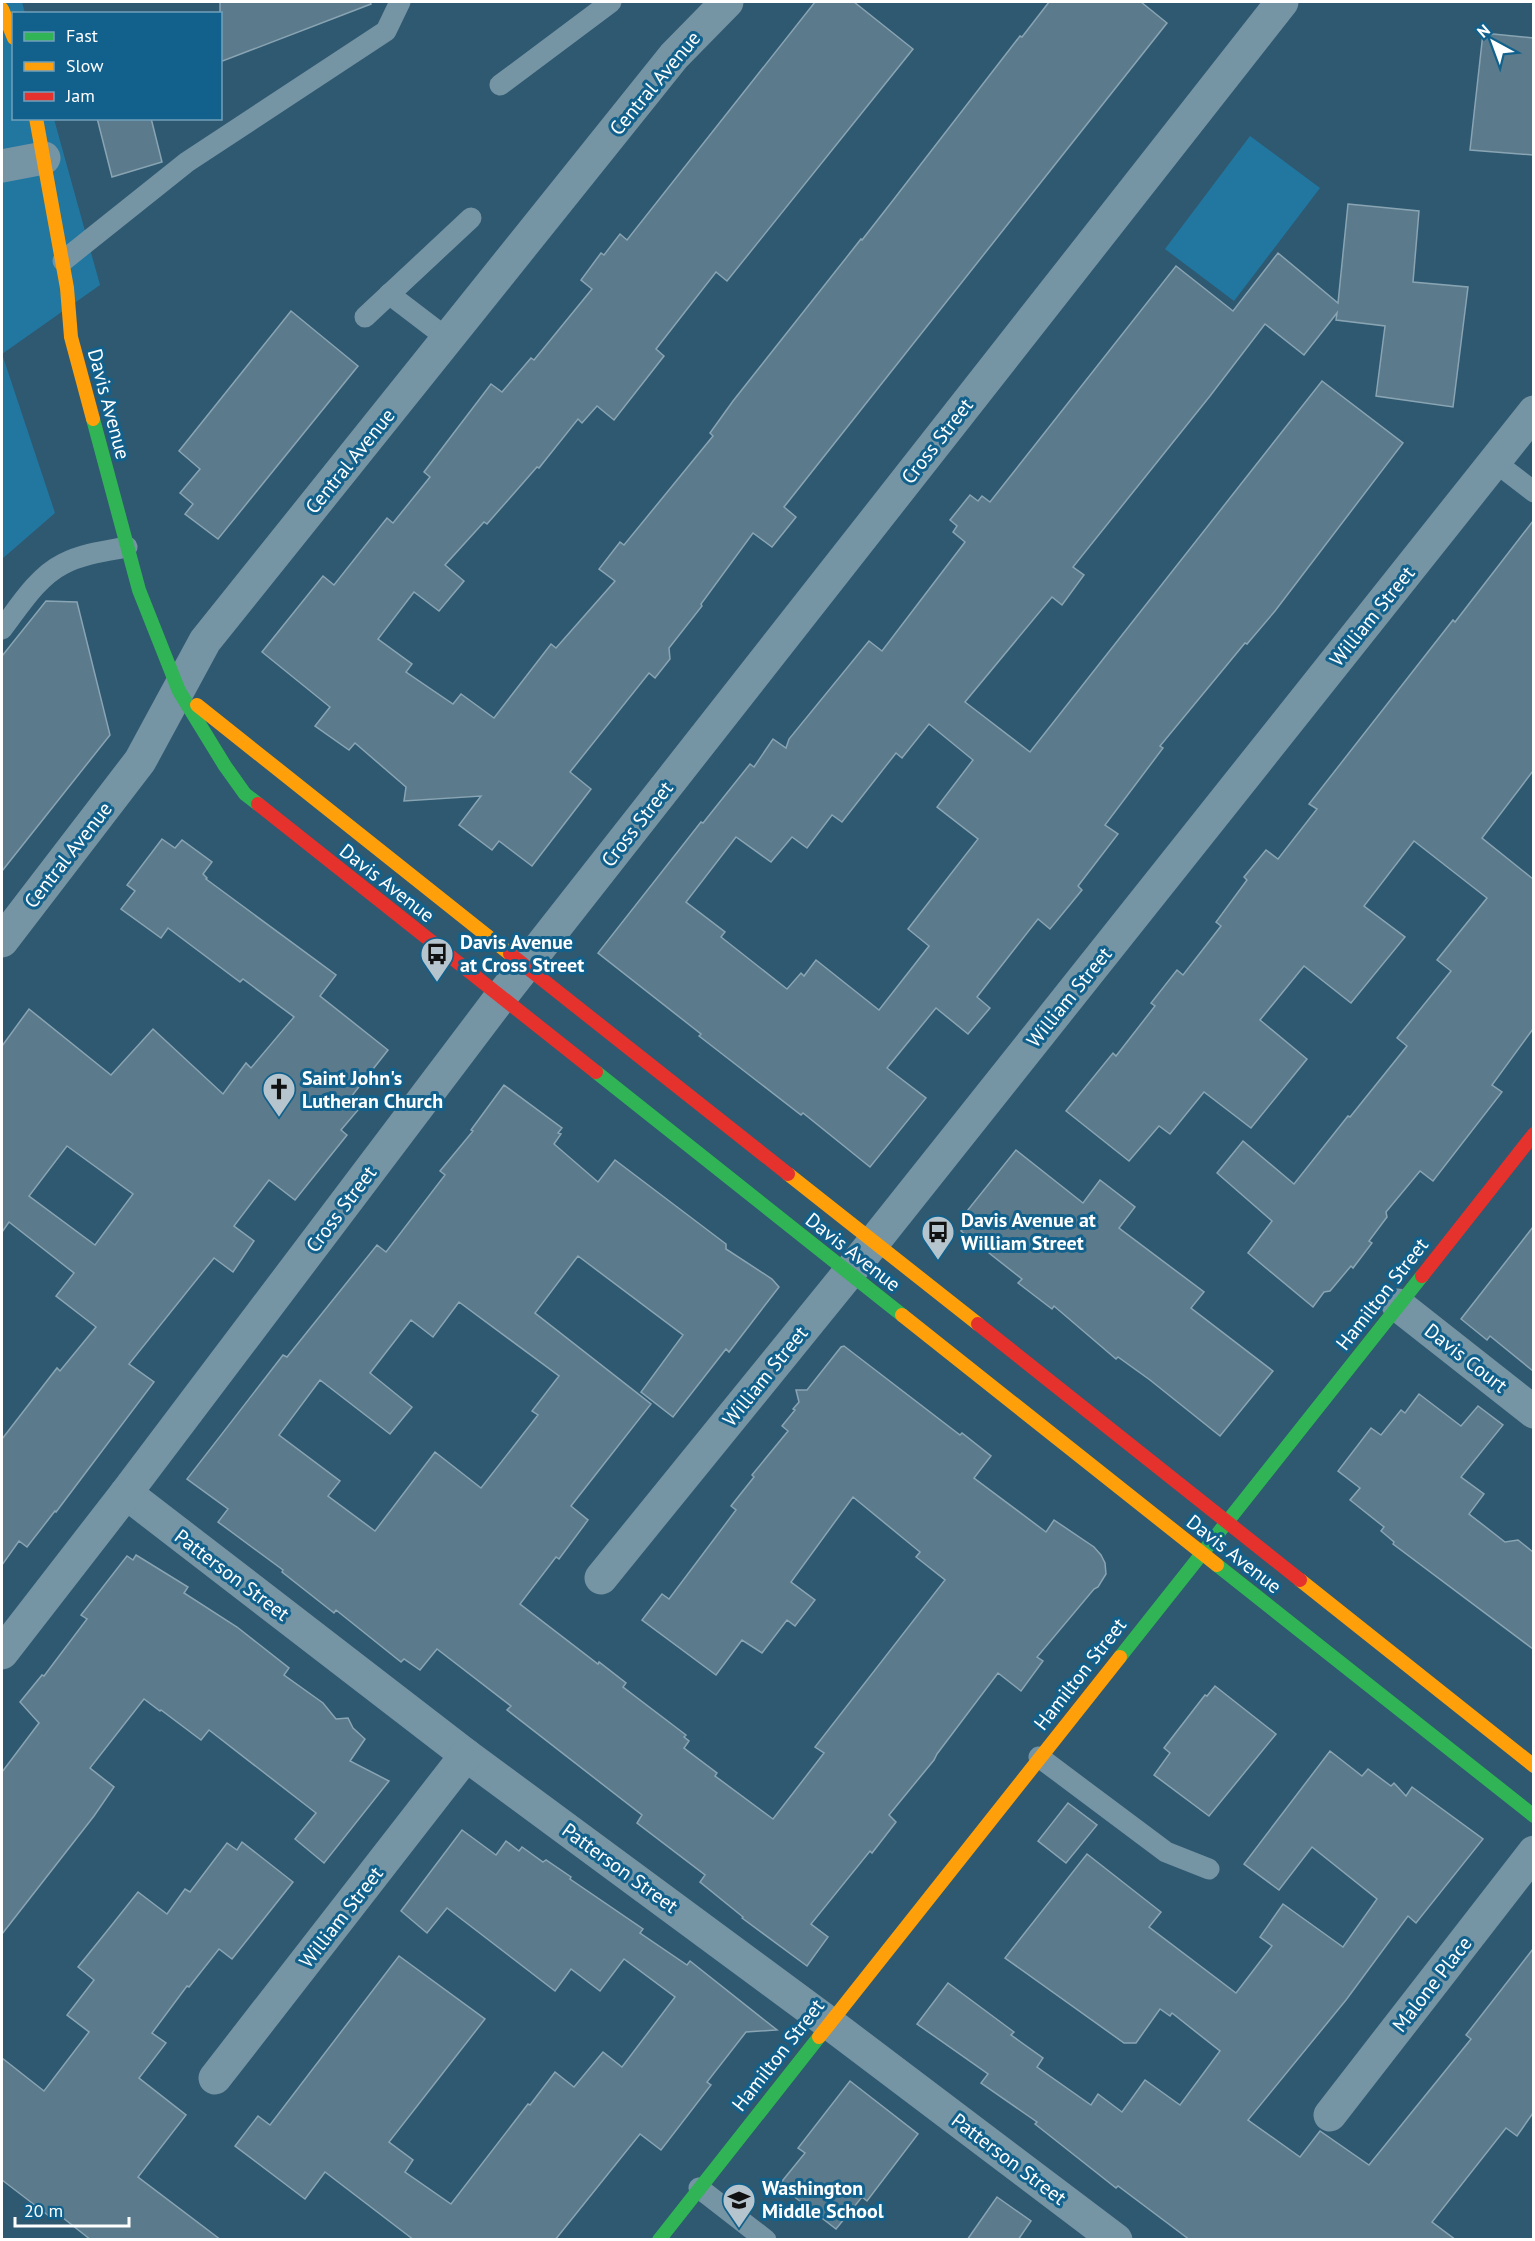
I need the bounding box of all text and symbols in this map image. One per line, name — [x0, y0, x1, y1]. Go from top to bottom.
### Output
legend — [12, 12, 222, 120]
north arrow — [1463, 12, 1523, 72]
text: N — [1473, 20, 1494, 42]
text: Fast — [66, 24, 98, 47]
street label: Central Avenue — [604, 25, 706, 141]
text: Slow — [66, 54, 104, 77]
text: Jam — [65, 84, 95, 107]
street label: Davis Avenue — [82, 346, 136, 462]
street label: Cross Street — [895, 393, 979, 489]
street label: Central Avenue — [300, 403, 400, 519]
street label: William Street — [1324, 560, 1420, 671]
street label: Cross Street — [595, 776, 679, 872]
street label: Central Avenue — [18, 796, 118, 914]
street label: Davis Avenue — [334, 838, 440, 928]
place label: Davis Avenue at Cross Street — [460, 929, 584, 978]
bus stop icon: Davis Avenue at Cross Street — [419, 936, 455, 983]
street label: William Street — [1021, 941, 1117, 1052]
place label: Saint John's Lutheran Church — [302, 1065, 443, 1114]
church icon: Saint John's Lutheran Church — [261, 1071, 297, 1118]
street label: Cross Street — [300, 1160, 382, 1258]
street label: Davis Avenue — [800, 1207, 906, 1297]
place label: Davis Avenue at William Street — [961, 1207, 1096, 1256]
bus stop icon: Davis Avenue at William Street — [920, 1214, 956, 1261]
street label: Hamilton Street — [1330, 1232, 1434, 1355]
street label: Davis Court — [1419, 1318, 1513, 1399]
street label: William Street — [717, 1320, 813, 1431]
street label: Davis Avenue — [1181, 1509, 1287, 1599]
street label: Patterson Street — [169, 1523, 295, 1627]
street label: Hamilton Street — [1028, 1612, 1132, 1735]
street label: Patterson Street — [557, 1817, 683, 1919]
street label: William Street — [293, 1861, 389, 1973]
street label: Malone Place — [1387, 1931, 1477, 2037]
street label: Hamilton Street — [726, 1993, 830, 2116]
street label: Patterson Street — [946, 2107, 1072, 2211]
place label: Washington Middle School — [762, 2175, 884, 2224]
school or university icon: Washington Middle School — [721, 2182, 757, 2229]
scale bar — [15, 2190, 129, 2228]
text: 20 m — [24, 2199, 63, 2222]

